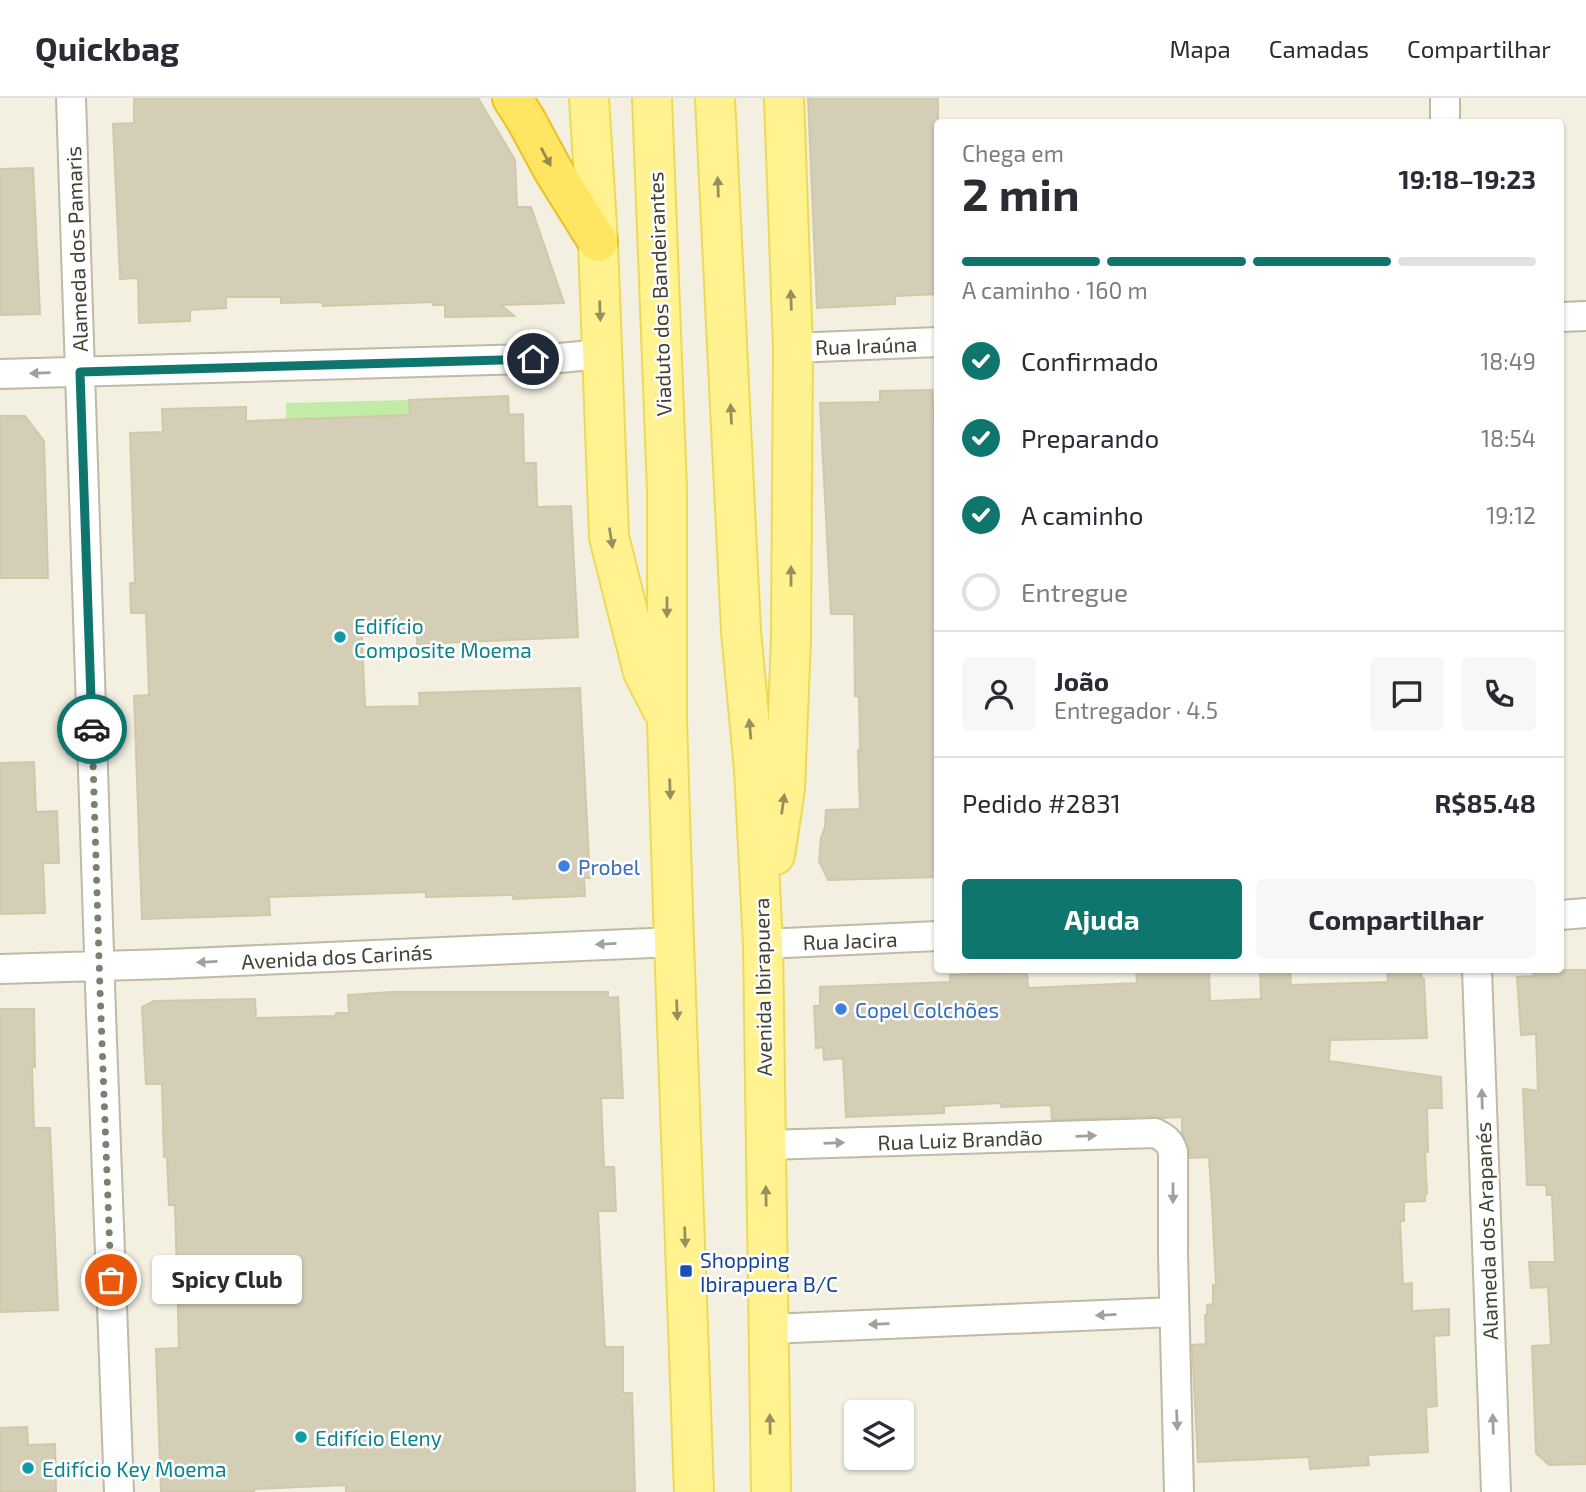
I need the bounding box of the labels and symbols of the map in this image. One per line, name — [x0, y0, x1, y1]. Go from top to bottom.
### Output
street label: Alameda dos Pamaris — [60, 146, 92, 352]
one-way arrow — [540, 147, 552, 167]
street label: Viaduto dos Bandeirantes — [642, 171, 676, 417]
one-way arrow — [713, 176, 724, 198]
one-way arrow — [786, 289, 797, 311]
one-way arrow — [594, 300, 606, 322]
pin — [503, 329, 563, 389]
street label: Rua Iraúna — [814, 331, 918, 359]
one-way arrow — [29, 368, 51, 379]
one-way arrow — [725, 403, 736, 425]
one-way arrow — [606, 527, 617, 549]
one-way arrow — [785, 565, 797, 587]
one-way arrow — [661, 596, 673, 618]
place label: Edifício Composite Moema — [354, 613, 532, 662]
marker: Edifício Composite Moema — [332, 629, 348, 645]
courier — [57, 694, 127, 764]
one-way arrow — [744, 718, 755, 740]
one-way arrow — [664, 778, 675, 800]
one-way arrow — [777, 792, 788, 814]
place label: Probel — [578, 854, 641, 879]
marker: Probel — [556, 858, 572, 874]
street label: Avenida Ibirapuera — [748, 897, 776, 1077]
street label: Rua Jacira — [802, 926, 898, 954]
street label: Avenida dos Carinás — [241, 939, 433, 973]
one-way arrow — [595, 939, 617, 950]
one-way arrow — [196, 957, 218, 968]
place label: Copel Colchões — [855, 997, 999, 1022]
one-way arrow — [671, 999, 682, 1021]
marker: Copel Colchões — [833, 1001, 849, 1017]
one-way arrow — [1476, 1087, 1487, 1109]
street label: Alameda dos Arapanés — [1470, 1121, 1502, 1341]
street label: Rua Luiz Brandão — [877, 1124, 1043, 1154]
one-way arrow — [1075, 1130, 1097, 1141]
one-way arrow — [823, 1138, 845, 1149]
one-way arrow — [1167, 1182, 1179, 1204]
one-way arrow — [761, 1185, 772, 1207]
one-way arrow — [679, 1227, 690, 1249]
place label: Shopping Ibirapuera B/C — [700, 1247, 838, 1296]
pin — [81, 1250, 141, 1310]
callout: Spicy Club — [153, 1256, 304, 1304]
marker: Shopping Ibirapuera B/C — [678, 1263, 694, 1279]
one-way arrow — [1095, 1310, 1117, 1321]
one-way arrow — [867, 1319, 889, 1330]
one-way arrow — [1172, 1409, 1183, 1431]
one-way arrow — [764, 1413, 776, 1435]
one-way arrow — [1488, 1413, 1499, 1435]
place label: Edifício Eleny — [315, 1425, 442, 1450]
marker: Edifício Eleny — [293, 1429, 309, 1445]
place label: Edifício Key Moema — [42, 1456, 227, 1481]
marker: Edifício Key Moema — [20, 1460, 36, 1476]

